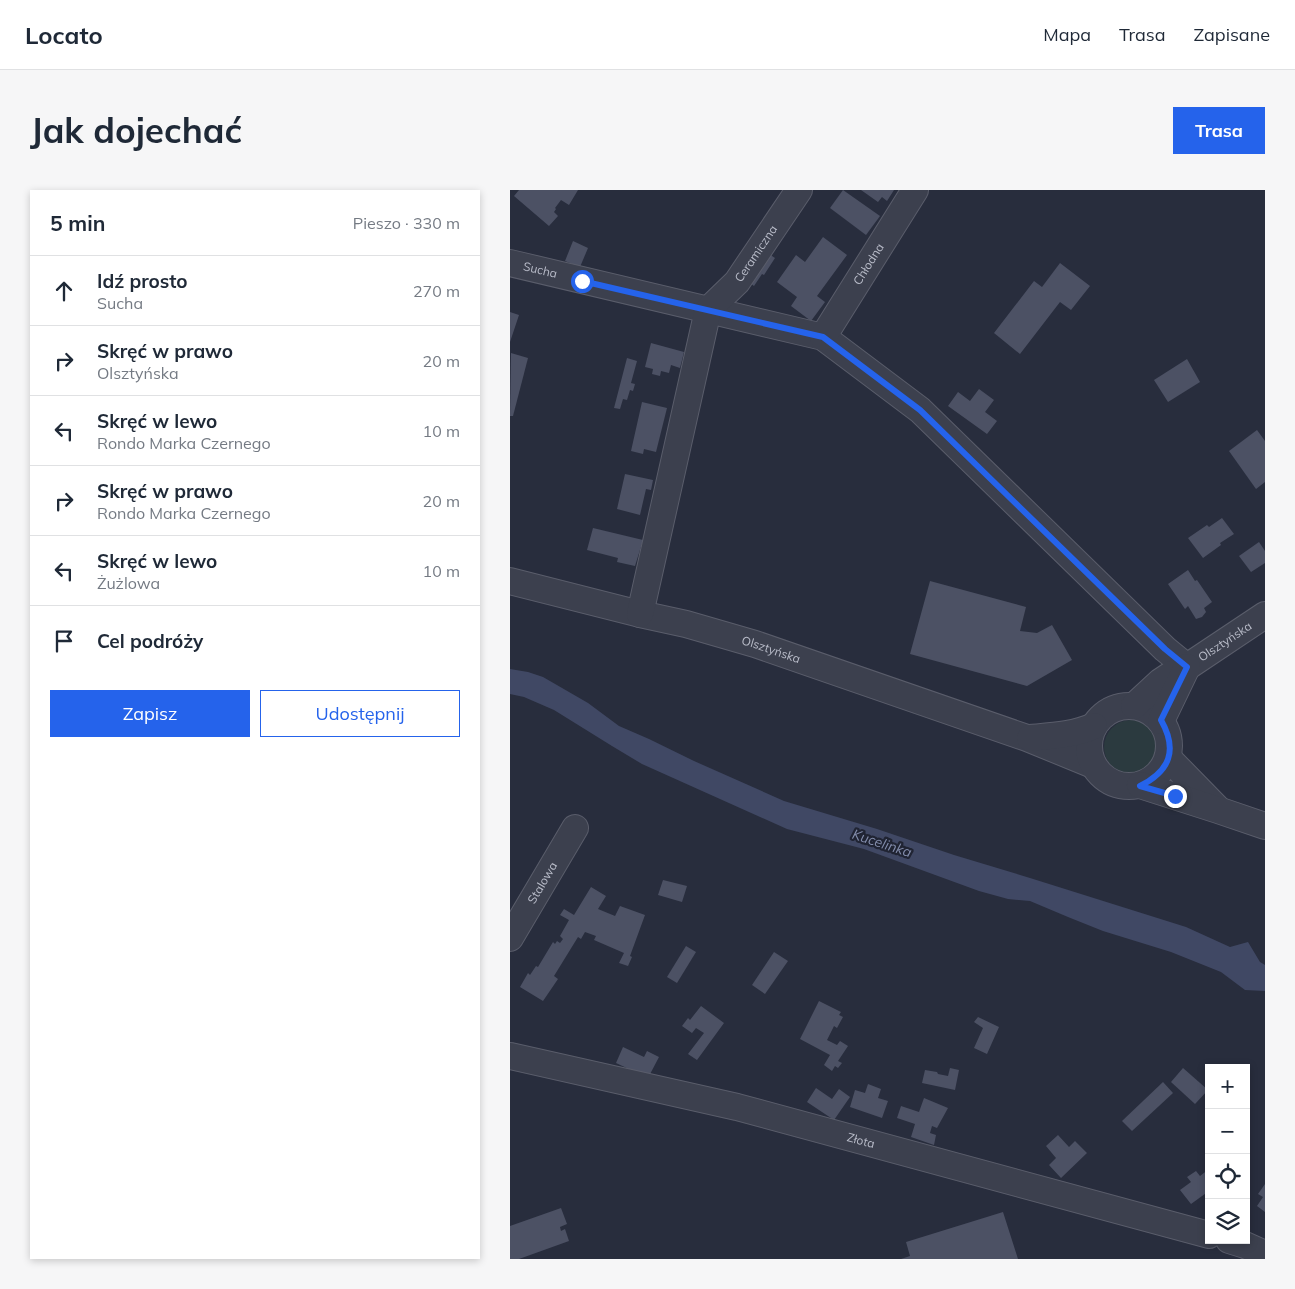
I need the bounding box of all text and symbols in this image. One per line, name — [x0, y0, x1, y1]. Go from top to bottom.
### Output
text: Locato — [25, 20, 103, 50]
text: Mapa — [1043, 23, 1091, 46]
text: Trasa — [1119, 23, 1166, 46]
text: Zapisane — [1194, 23, 1270, 46]
button: Trasa — [1173, 107, 1265, 154]
text: Jak dojechać — [30, 108, 242, 152]
text: 5 min — [50, 210, 105, 236]
text: Pieszo · 330 m — [353, 213, 460, 233]
street label: Ceramiczna — [731, 222, 780, 285]
street label: Chłodna — [850, 240, 887, 287]
street label: Sucha — [522, 258, 559, 281]
text: Idź prosto — [97, 269, 188, 293]
route start — [571, 270, 594, 293]
icon: ahead — [50, 277, 78, 305]
text: 270 m — [413, 281, 460, 301]
text: Sucha — [97, 293, 143, 313]
text: Skręć w prawo — [97, 339, 233, 363]
icon: right — [50, 347, 78, 375]
text: 20 m — [423, 351, 460, 371]
text: Olsztyńska — [97, 363, 179, 383]
text: Skręć w lewo — [97, 409, 217, 433]
icon: left — [50, 417, 78, 445]
text: 10 m — [423, 421, 460, 441]
text: Rondo Marka Czernego — [97, 433, 271, 453]
text: Skręć w prawo — [97, 479, 233, 503]
icon: right — [50, 487, 78, 515]
text: 20 m — [423, 491, 460, 511]
text: Rondo Marka Czernego — [97, 503, 271, 523]
text: Skręć w lewo — [97, 549, 217, 573]
icon: left — [50, 557, 78, 585]
text: 10 m — [423, 561, 460, 581]
text: Żużlowa — [97, 573, 160, 593]
street label: Olsztyńska — [1195, 618, 1254, 664]
icon: arrive — [50, 627, 78, 655]
text: Cel podróży — [97, 629, 203, 653]
street label: Olsztyńska — [740, 633, 803, 666]
button: Zapisz — [50, 690, 250, 737]
button: Udostępnij — [260, 690, 460, 737]
route end — [1164, 785, 1187, 808]
water label: Kucelinka — [850, 825, 914, 861]
street label: Stalowa — [524, 859, 560, 906]
map controls — [1205, 1064, 1250, 1244]
button: + — [1205, 1064, 1250, 1109]
button: − — [1205, 1109, 1250, 1154]
street label: Złota — [845, 1129, 877, 1151]
button: locate — [1205, 1154, 1250, 1199]
button: layers — [1205, 1199, 1250, 1244]

